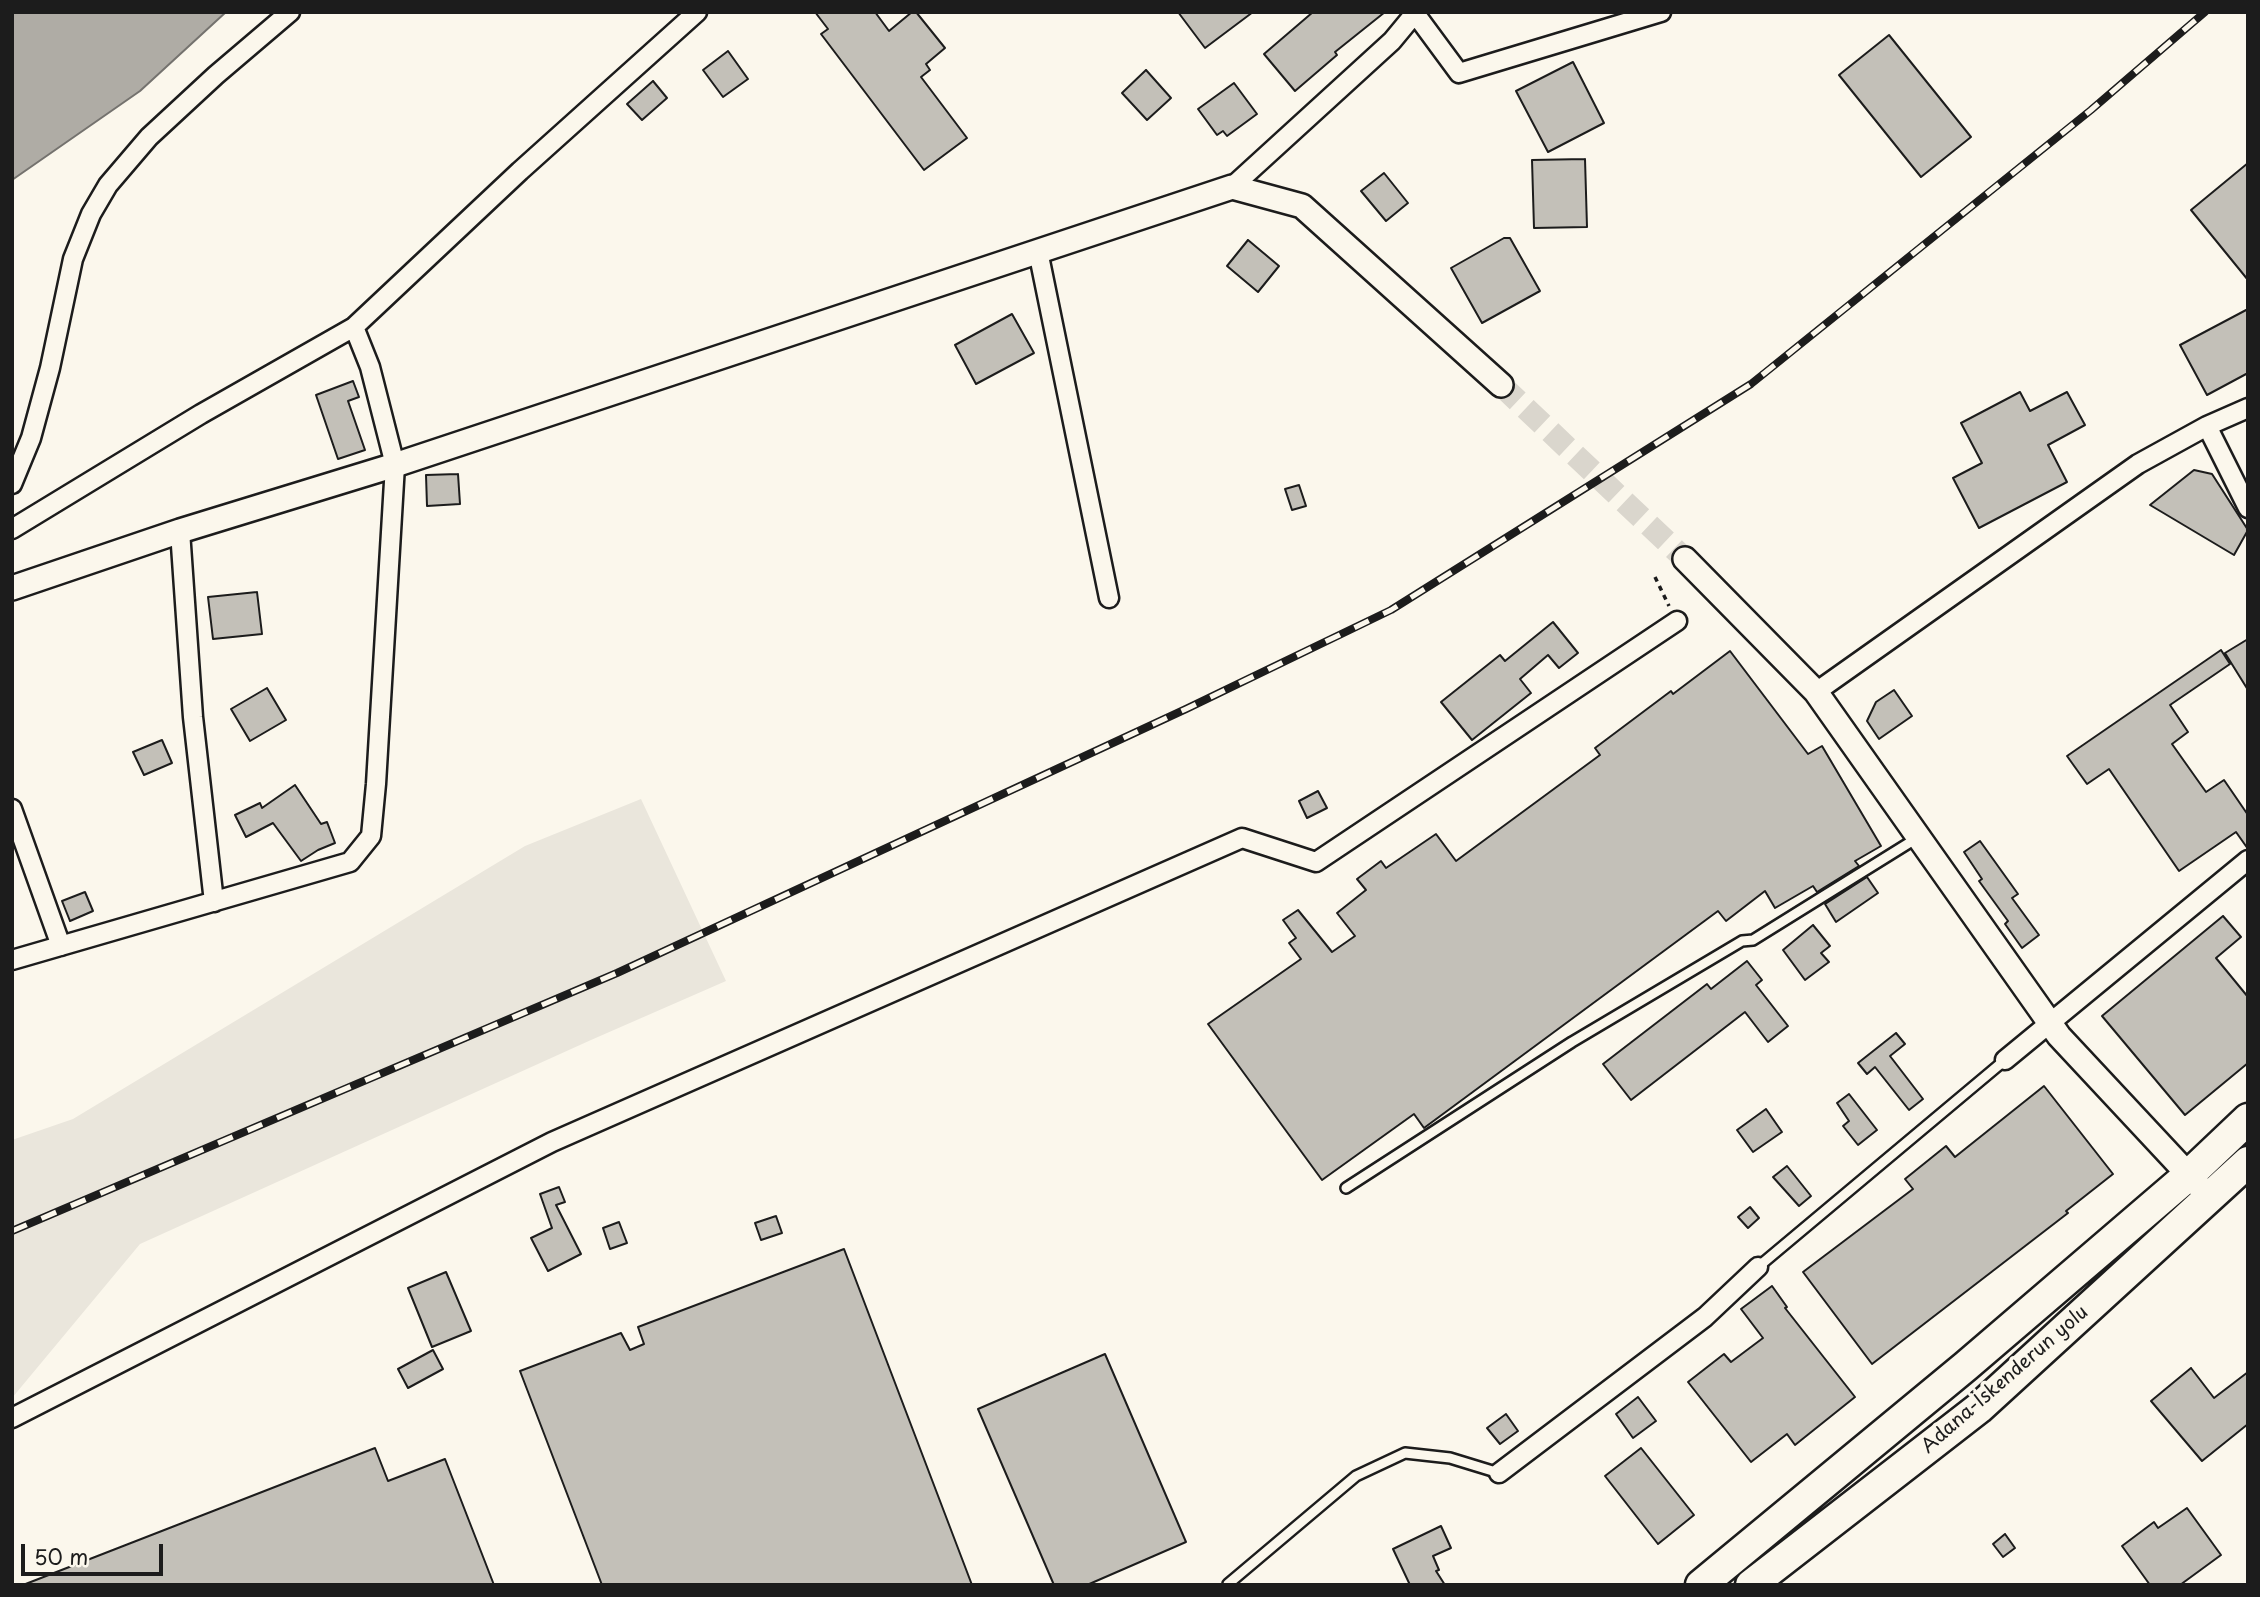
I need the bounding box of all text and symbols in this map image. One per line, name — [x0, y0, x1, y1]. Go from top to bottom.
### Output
street label: Adana-İskenderun yolu — [1917, 1301, 2093, 1459]
scale bar — [24, 1530, 166, 1574]
text: 50 m — [34, 1540, 88, 1572]

